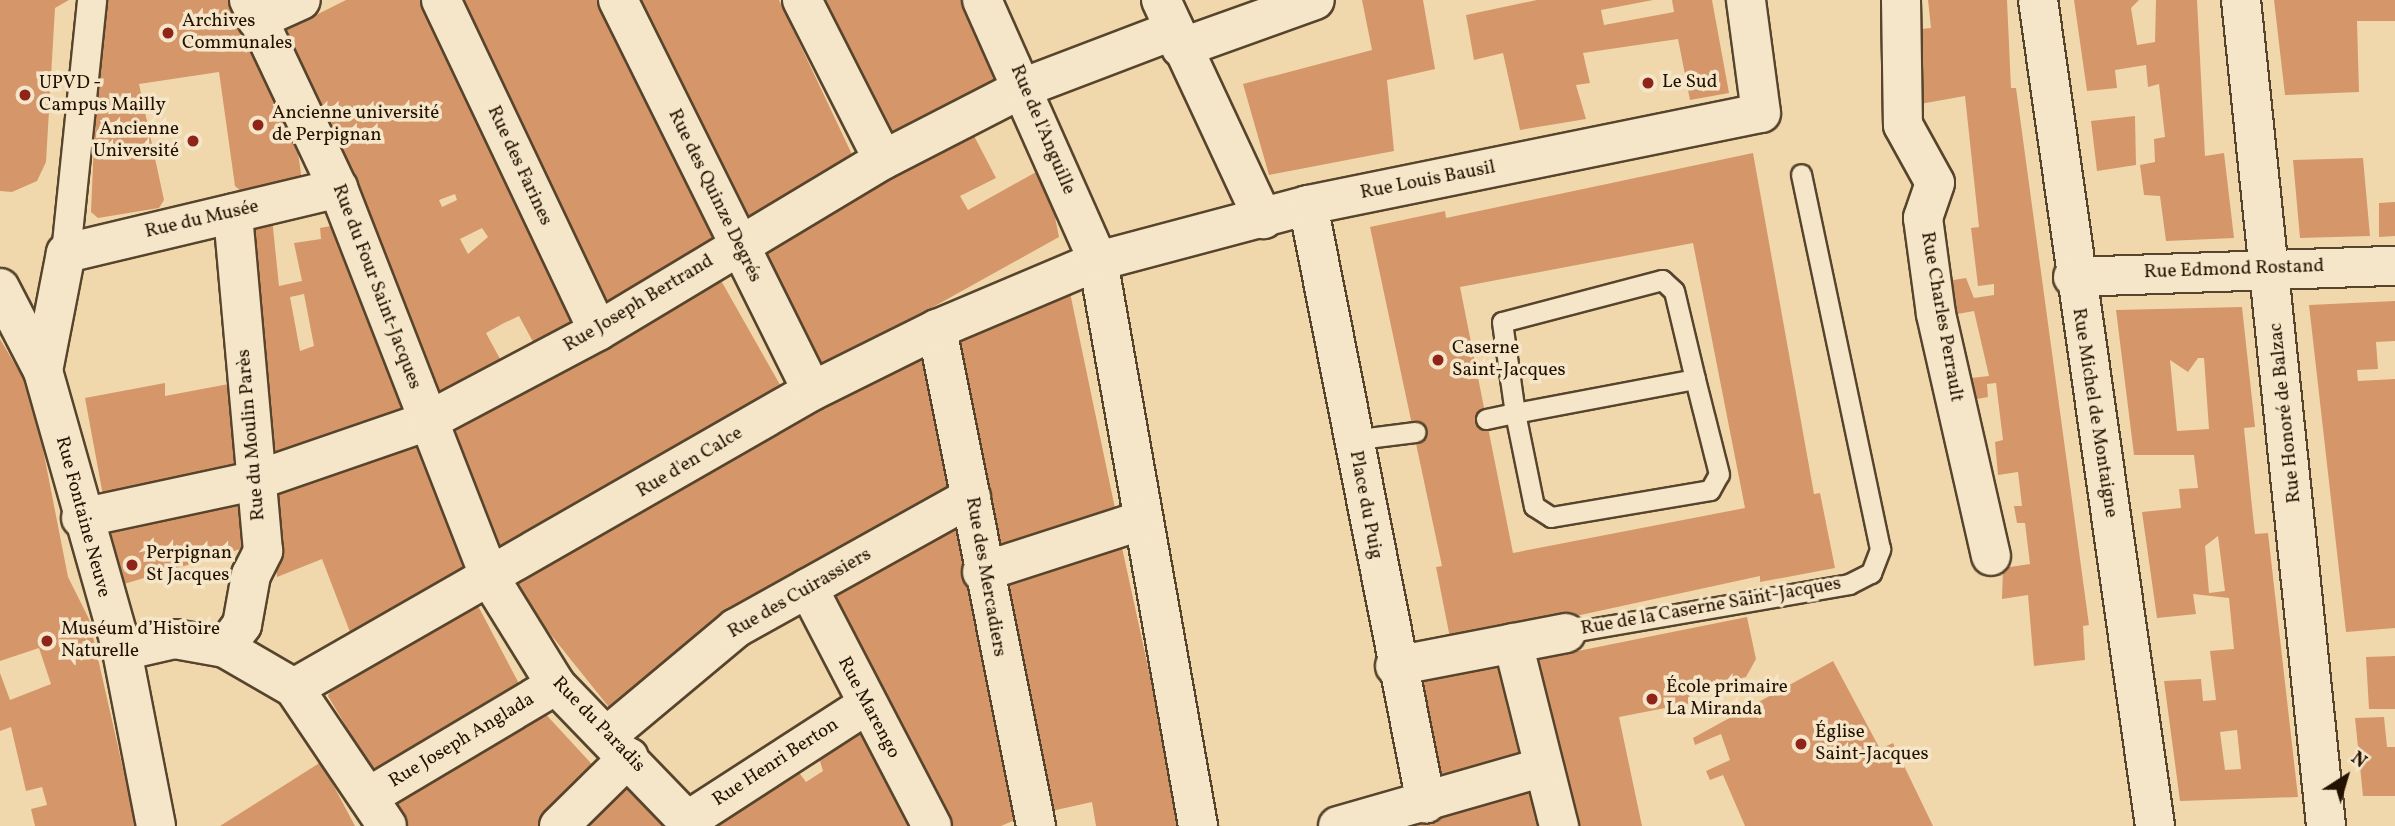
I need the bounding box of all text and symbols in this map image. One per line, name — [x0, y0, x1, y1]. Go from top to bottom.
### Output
place label: Archives Communales — [182, 11, 292, 55]
marker: Archives Communales — [160, 25, 176, 41]
street label: Rue de l'Anguille — [1004, 62, 1080, 198]
place label: Le Sud — [1662, 72, 1717, 94]
place label: UPVD - Campus Mailly — [39, 73, 166, 117]
marker: Le Sud — [1640, 75, 1656, 91]
marker: UPVD - Campus Mailly — [17, 87, 33, 103]
street label: Rue des Farines — [481, 102, 557, 230]
place label: Ancienne université de Perpignan — [272, 103, 439, 147]
street label: Rue des Quinze Degrés — [662, 106, 766, 286]
marker: Ancienne université de Perpignan — [250, 117, 266, 133]
place label: Ancienne Université — [93, 119, 179, 163]
marker: Ancienne Université — [185, 133, 201, 149]
street label: Rue Louis Bausil — [1358, 157, 1498, 205]
street label: Rue du Four Saint-Jacques — [326, 181, 426, 393]
street label: Rue du Musée — [143, 196, 261, 244]
street label: Rue Charles Perrault — [1915, 230, 1967, 404]
street label: Rue Joseph Bertrand — [560, 250, 718, 358]
street label: Rue Edmond Rostand — [2143, 255, 2325, 285]
street label: Rue Michel de Montaigne — [2066, 307, 2122, 519]
street label: Rue Honoré de Balzac — [2265, 322, 2307, 504]
place label: Caserne Saint-Jacques — [1452, 338, 1566, 382]
street label: Rue du Moulin Parès — [233, 348, 271, 522]
marker: Caserne Saint-Jacques — [1430, 352, 1446, 368]
street label: Rue d'en Calce — [633, 422, 747, 504]
street label: Rue Fontaine Neuve — [50, 434, 114, 600]
street label: Place du Puig — [1343, 449, 1387, 561]
street label: Rue des Mercadiers — [960, 495, 1010, 659]
place label: Perpignan St Jacques — [146, 543, 232, 587]
street label: Rue des Cuirassiers — [724, 544, 876, 644]
marker: Perpignan St Jacques — [124, 557, 140, 573]
street label: Rue de la Caserne Saint-Jacques — [1579, 573, 1843, 641]
place label: Muséum d’Histoire Naturelle — [61, 619, 220, 663]
marker: Muséum d’Histoire Naturelle — [39, 633, 55, 649]
street label: Rue Marengo — [832, 653, 904, 763]
street label: Rue du Paradis — [547, 672, 649, 778]
place label: École primaire La Miranda — [1666, 677, 1788, 721]
street label: Rue Joseph Anglada — [385, 689, 539, 793]
marker: École primaire La Miranda — [1644, 691, 1660, 707]
street label: Rue Henri Berton — [709, 714, 843, 812]
place label: Église Saint-Jacques — [1815, 722, 1929, 766]
marker: Église Saint-Jacques — [1793, 736, 1809, 752]
north arrow — [2311, 742, 2381, 812]
text: N — [2345, 746, 2372, 775]

